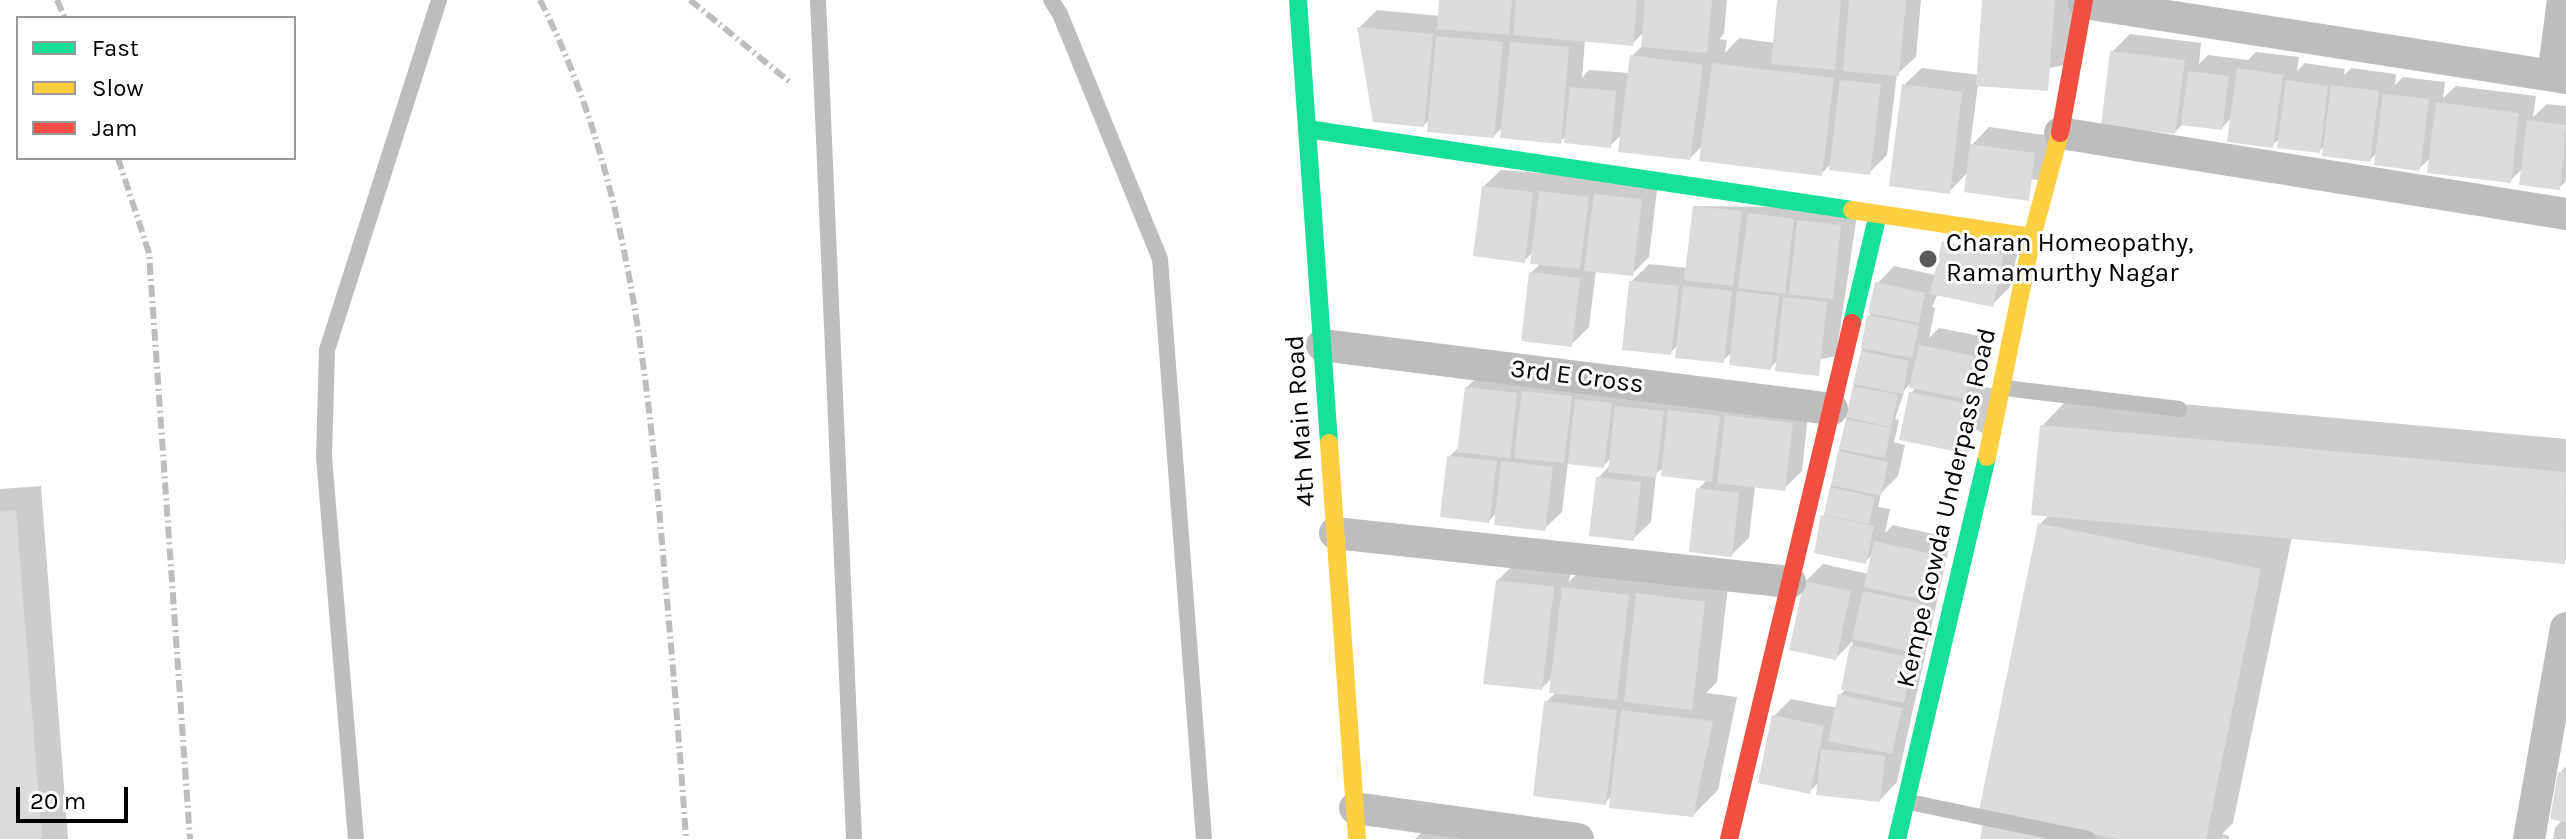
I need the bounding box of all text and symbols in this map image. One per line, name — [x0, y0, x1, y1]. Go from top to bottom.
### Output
legend — [16, 16, 296, 160]
text: Fast — [92, 34, 139, 62]
text: Slow — [92, 74, 144, 102]
text: Jam — [92, 114, 137, 142]
place label: Charan Homeopathy, Ramamurthy Nagar — [1946, 228, 2194, 290]
marker: Charan Homeopathy, Ramamurthy Nagar — [1917, 248, 1939, 270]
street label: Kempe Gowda Underpass Road — [1890, 325, 2004, 691]
street label: 4th Main Road — [1279, 334, 1323, 508]
street label: 3rd E Cross — [1509, 353, 1645, 401]
scale bar — [20, 771, 132, 821]
text: 20 m — [30, 787, 86, 815]

